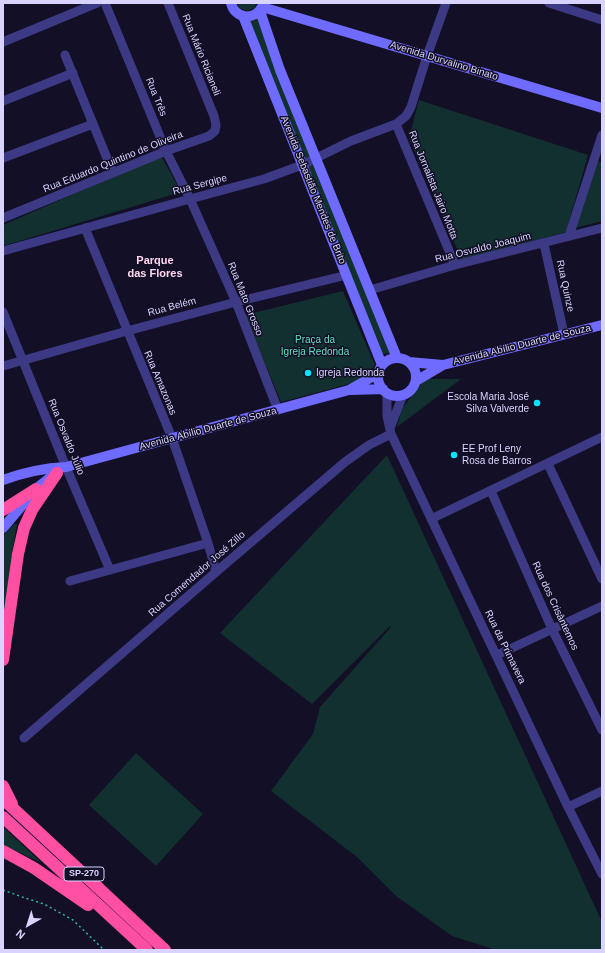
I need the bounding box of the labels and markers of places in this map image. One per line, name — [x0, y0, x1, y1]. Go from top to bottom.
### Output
place label: Igreja Redonda — [316, 367, 384, 379]
marker: Igreja Redonda — [303, 368, 313, 378]
place label: Escola Maria José Silva Valverde — [447, 391, 529, 414]
marker: Escola Maria José Silva Valverde — [532, 398, 542, 408]
place label: EE Prof Leny Rosa de Barros — [462, 443, 531, 466]
marker: EE Prof Leny Rosa de Barros — [449, 450, 459, 460]

